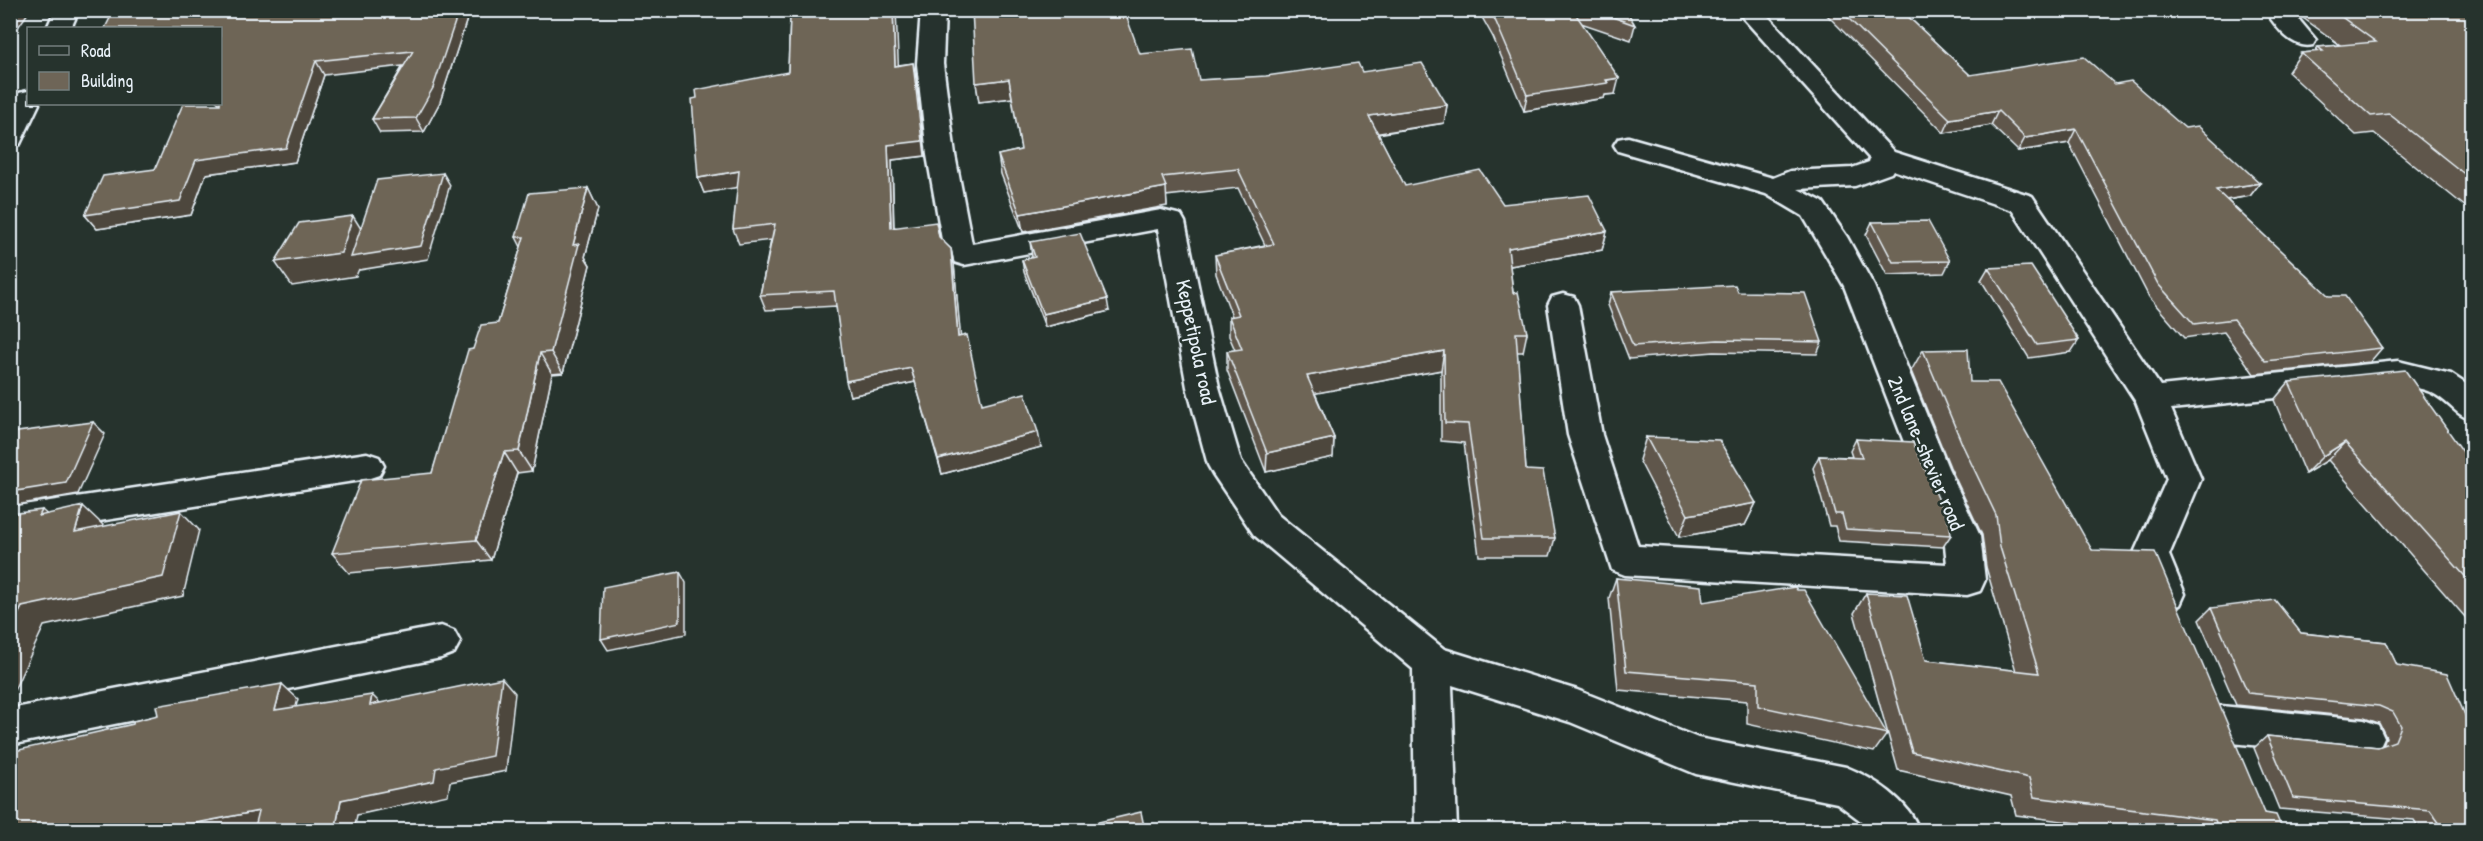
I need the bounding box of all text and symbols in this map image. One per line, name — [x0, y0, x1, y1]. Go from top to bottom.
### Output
legend — [27, 27, 222, 105]
text: Road — [81, 38, 111, 63]
text: Building — [81, 68, 133, 93]
street label: Keppetipola road — [1169, 277, 1224, 407]
street label: 2nd lane-shevier road — [1881, 371, 1972, 534]

